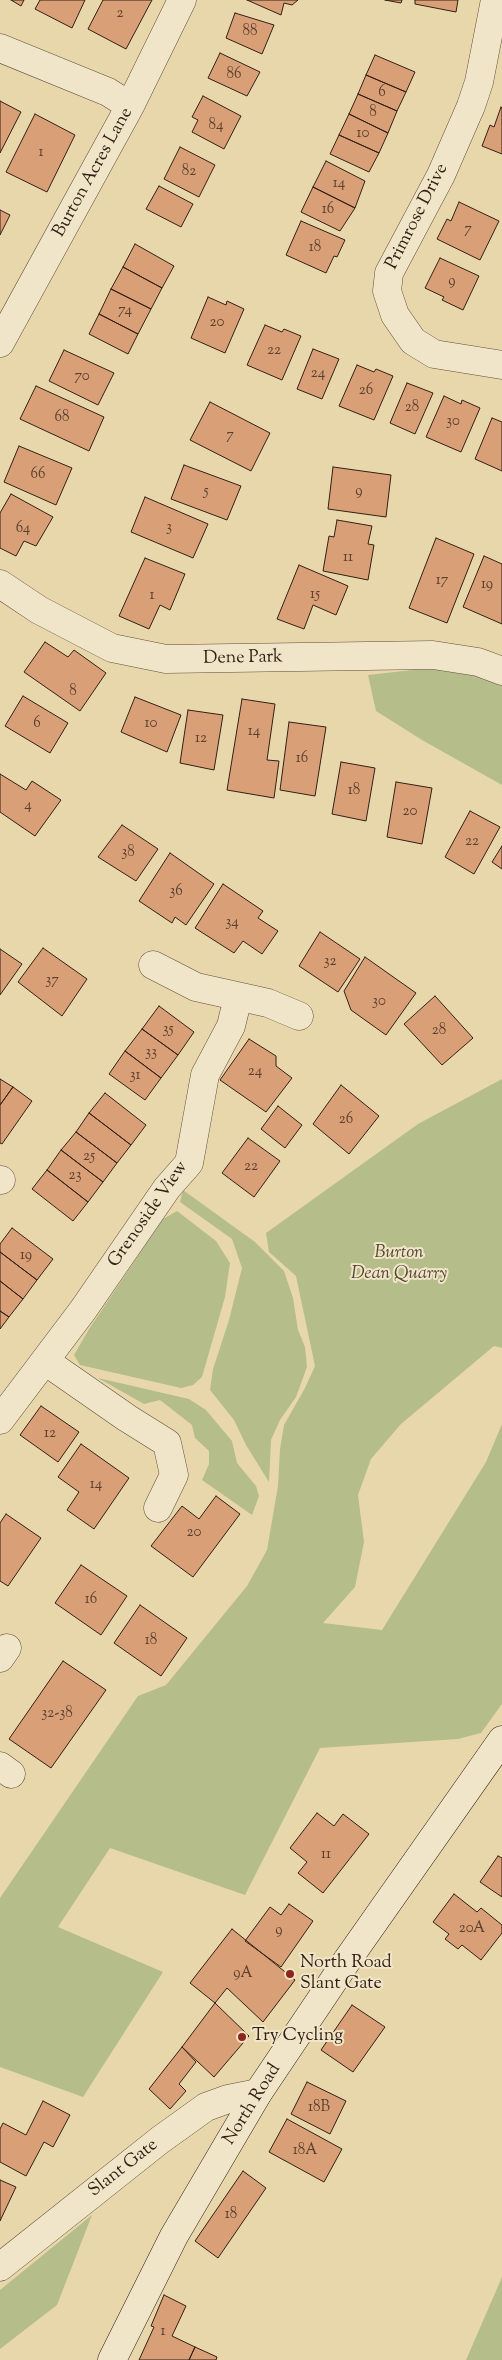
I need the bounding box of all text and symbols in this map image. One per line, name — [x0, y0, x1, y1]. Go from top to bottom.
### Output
house number: 2 — [116, 5, 124, 23]
house number: 88 — [243, 23, 257, 41]
house number: 86 — [227, 66, 241, 84]
house number: 6 — [378, 84, 386, 102]
street label: Burton Acres Lane — [49, 104, 139, 242]
house number: 8 — [369, 104, 377, 122]
house number: 84 — [209, 117, 223, 135]
house number: 10 — [357, 125, 369, 143]
house number: 1 — [38, 144, 44, 162]
street label: Primrose Drive — [382, 161, 454, 273]
house number: 82 — [182, 163, 196, 181]
house number: 14 — [333, 175, 345, 193]
house number: 16 — [322, 201, 334, 219]
house number: 7 — [464, 221, 472, 239]
house number: 18 — [309, 239, 321, 257]
house number: 9 — [448, 273, 456, 291]
house number: 74 — [118, 302, 132, 320]
house number: 20 — [210, 314, 224, 332]
house number: 22 — [267, 342, 281, 360]
house number: 24 — [311, 365, 325, 383]
house number: 70 — [74, 368, 90, 386]
house number: 26 — [359, 382, 373, 400]
house number: 28 — [405, 399, 419, 417]
house number: 68 — [55, 409, 69, 427]
house number: 30 — [446, 413, 460, 431]
house number: 7 — [226, 427, 234, 445]
house number: 66 — [31, 466, 45, 484]
house number: 5 — [203, 483, 209, 501]
house number: 9 — [355, 483, 363, 501]
house number: 3 — [166, 519, 172, 537]
house number: 64 — [16, 520, 30, 538]
house number: 11 — [343, 549, 353, 567]
house number: 17 — [436, 572, 448, 590]
house number: 19 — [481, 576, 493, 594]
house number: 15 — [310, 586, 320, 604]
house number: 1 — [149, 587, 155, 605]
street label: Dene Park — [203, 648, 283, 670]
house number: 8 — [69, 683, 77, 701]
house number: 6 — [33, 715, 41, 733]
house number: 10 — [145, 715, 157, 733]
house number: 14 — [248, 723, 260, 741]
house number: 12 — [195, 730, 207, 748]
house number: 16 — [296, 750, 308, 768]
house number: 18 — [348, 782, 360, 800]
house number: 4 — [24, 797, 32, 815]
house number: 20 — [403, 803, 417, 821]
house number: 22 — [465, 833, 479, 851]
house number: 38 — [121, 844, 135, 862]
house number: 36 — [169, 883, 183, 901]
house number: 34 — [225, 914, 239, 932]
house number: 32 — [323, 953, 337, 971]
house number: 37 — [45, 972, 59, 990]
house number: 30 — [372, 993, 386, 1011]
house number: 35 — [162, 1021, 174, 1039]
house number: 28 — [432, 1022, 446, 1040]
house number: 33 — [145, 1044, 157, 1062]
house number: 24 — [248, 1063, 262, 1081]
house number: 31 — [129, 1067, 141, 1085]
house number: 26 — [339, 1111, 353, 1129]
house number: 25 — [83, 1148, 95, 1166]
street label: Grenoside View — [104, 1158, 194, 1272]
house number: 22 — [244, 1158, 258, 1176]
house number: 23 — [68, 1167, 82, 1185]
park label: Burton Dean Quarry — [351, 1243, 447, 1286]
house number: 19 — [20, 1247, 32, 1265]
house number: 12 — [44, 1425, 56, 1443]
house number: 14 — [90, 1476, 102, 1494]
house number: 20 — [187, 1524, 201, 1542]
house number: 16 — [85, 1591, 97, 1609]
house number: 18 — [145, 1632, 157, 1650]
house number: 32-38 — [41, 1705, 73, 1723]
house number: 11 — [321, 1846, 331, 1864]
house number: 20A — [459, 1920, 485, 1938]
house number: 9 — [275, 1922, 283, 1940]
place label: North Road Slant Gate — [300, 1953, 392, 1996]
house number: 9A — [233, 1965, 253, 1983]
marker: North Road Slant Gate — [284, 1968, 296, 1980]
place label: Try Cycling — [252, 2026, 343, 2048]
marker: Try Cycling — [236, 2031, 248, 2043]
street label: North Road — [220, 2060, 286, 2150]
house number: 18B — [308, 2099, 330, 2117]
street label: Slant Gate — [85, 2135, 163, 2203]
house number: 18A — [293, 2142, 317, 2160]
house number: 18 — [225, 2206, 237, 2224]
house number: 1 — [160, 2323, 166, 2341]

